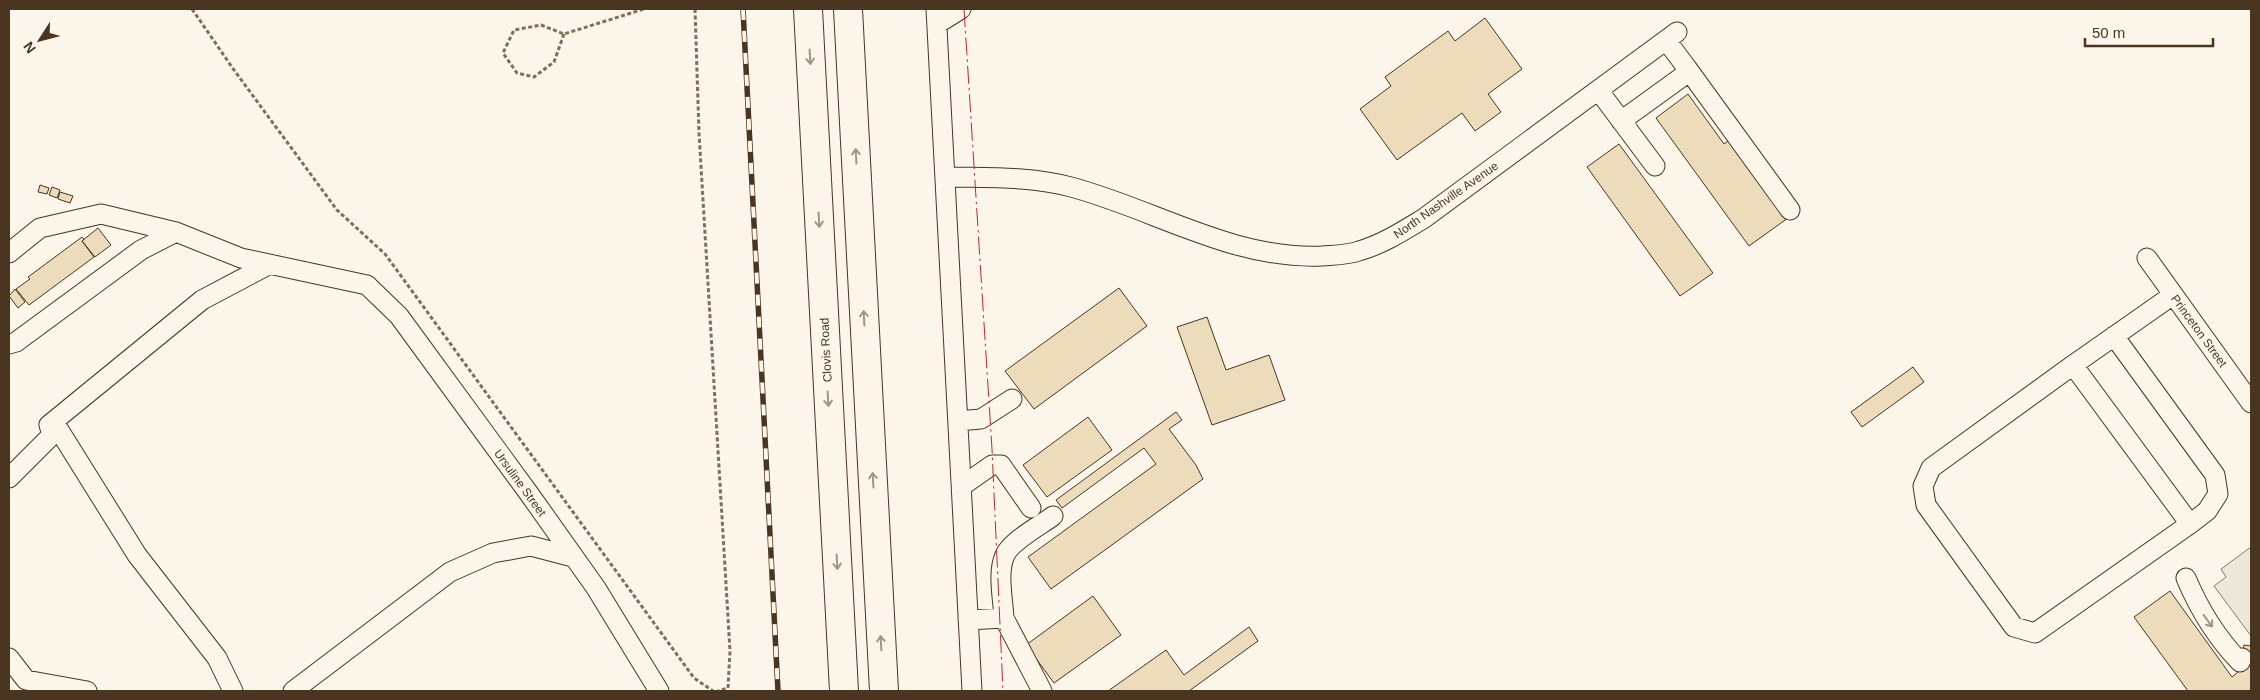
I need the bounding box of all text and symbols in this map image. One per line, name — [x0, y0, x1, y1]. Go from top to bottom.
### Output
north arrow — [15, 15, 65, 65]
scale bar — [2085, 15, 2212, 47]
text: 50 m — [2092, 24, 2125, 41]
text: N — [20, 39, 39, 56]
one-way arrow — [806, 49, 815, 65]
one-way arrow — [851, 148, 860, 164]
street label: North Nashville Avenue — [1391, 158, 1501, 241]
one-way arrow — [814, 211, 823, 227]
street label: Princeton Street — [2168, 292, 2230, 370]
one-way arrow — [860, 310, 869, 326]
street label: Clovis Road — [817, 317, 835, 383]
one-way arrow — [824, 391, 833, 407]
street label: Ursuline Street — [491, 447, 549, 520]
one-way arrow — [868, 473, 877, 489]
one-way arrow — [832, 553, 841, 569]
one-way arrow — [2203, 614, 2214, 627]
one-way arrow — [877, 635, 886, 651]

